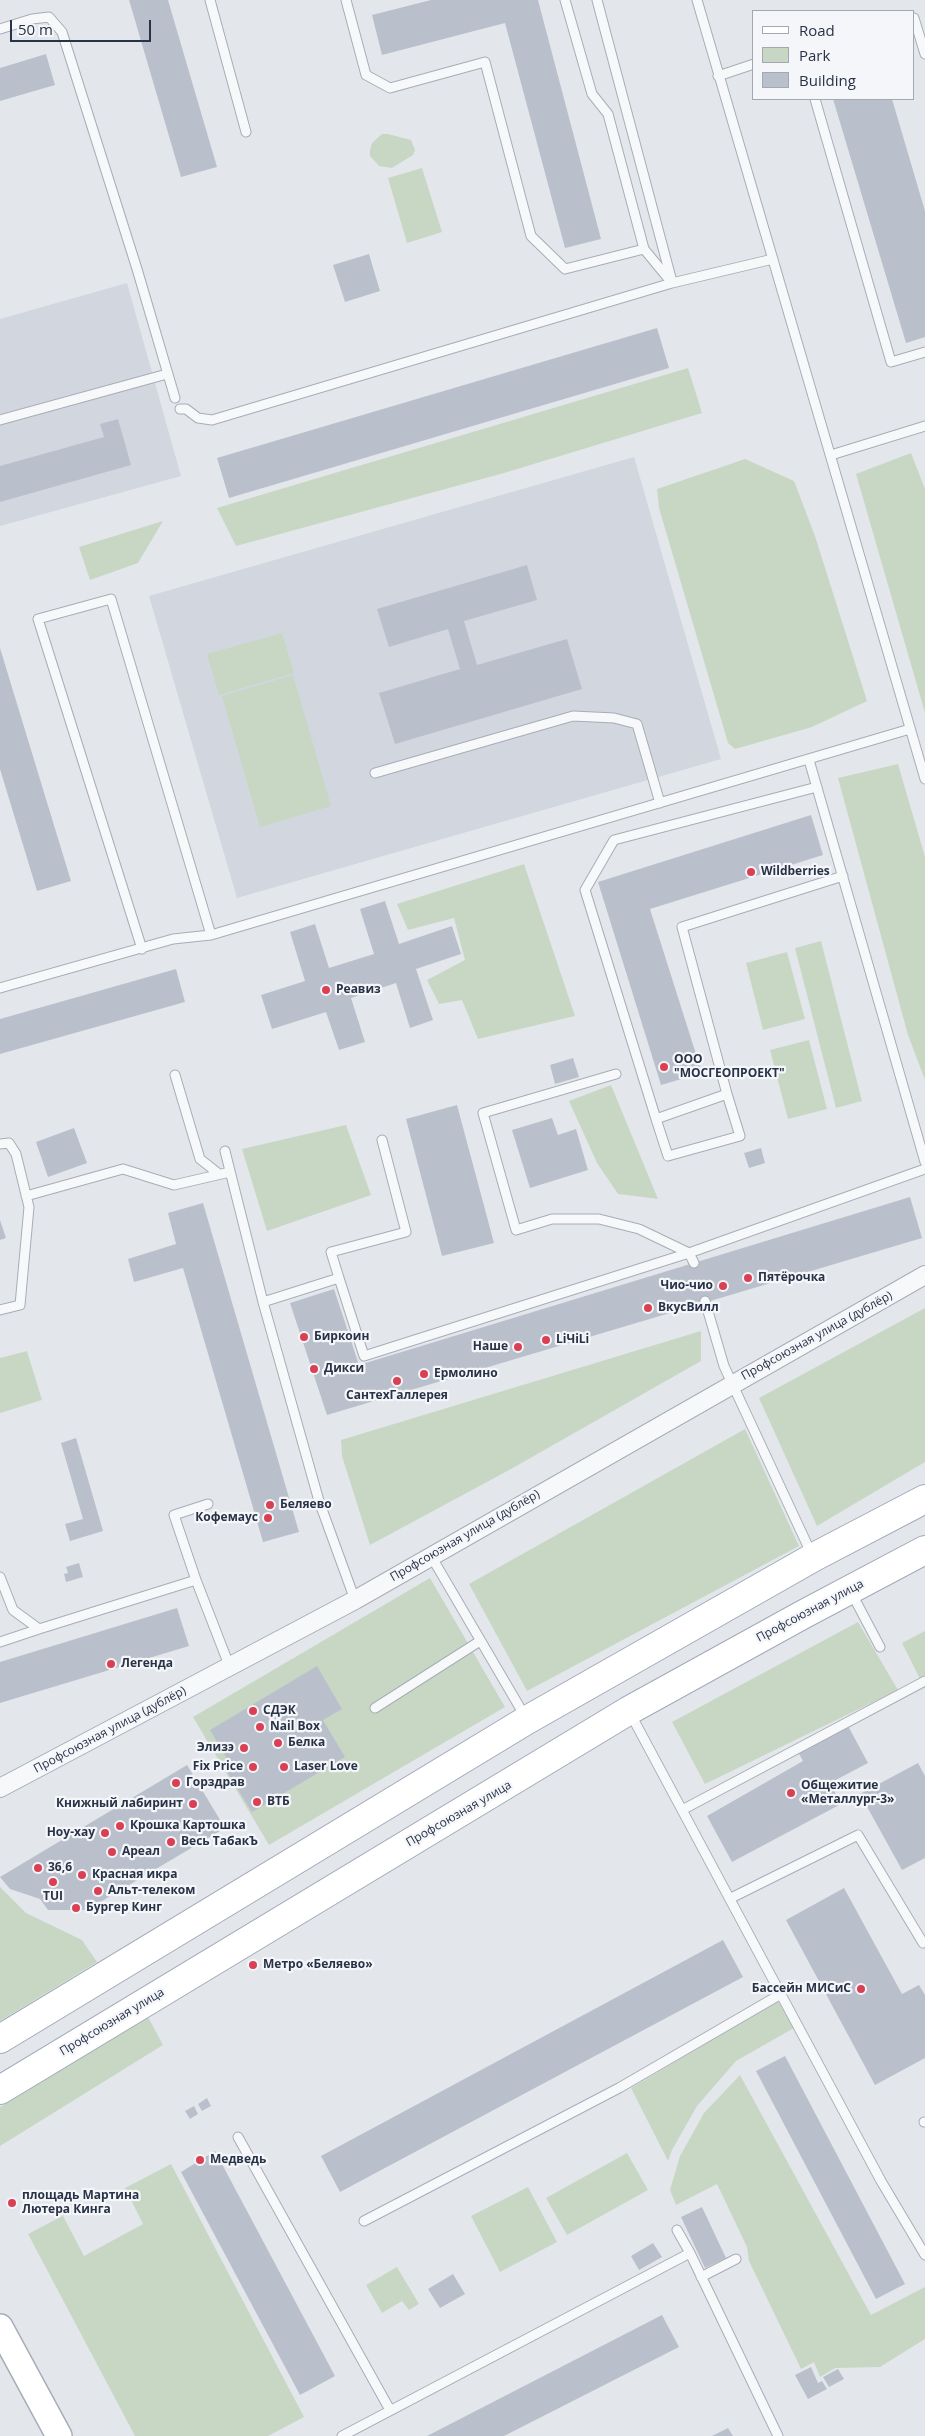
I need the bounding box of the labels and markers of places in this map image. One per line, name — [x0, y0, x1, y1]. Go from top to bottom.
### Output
place label: Wildberries — [761, 865, 830, 879]
marker: Wildberries — [745, 866, 757, 878]
place label: Реавиз — [336, 983, 381, 997]
marker: Реавиз — [320, 984, 332, 996]
place label: ООО "МОСГЕОПРОЕКТ" — [674, 1053, 785, 1081]
marker: ООО "МОСГЕОПРОЕКТ" — [658, 1061, 670, 1073]
place label: Пятёрочка — [758, 1271, 825, 1285]
marker: Пятёрочка — [742, 1272, 754, 1284]
place label: Чио-чио — [660, 1279, 713, 1293]
marker: Чио-чио — [717, 1280, 729, 1292]
place label: ВкусВилл — [658, 1301, 719, 1315]
marker: ВкусВилл — [642, 1302, 654, 1314]
place label: Биркоин — [314, 1330, 369, 1344]
marker: Биркоин — [298, 1331, 310, 1343]
place label: LiЧiLi — [556, 1333, 589, 1347]
marker: LiЧiLi — [540, 1334, 552, 1346]
place label: Наше — [473, 1340, 508, 1354]
marker: Наше — [512, 1341, 524, 1353]
place label: Дикси — [324, 1362, 364, 1376]
marker: Дикси — [308, 1363, 320, 1375]
place label: Ермолино — [434, 1367, 498, 1381]
marker: Ермолино — [418, 1368, 430, 1380]
marker: СантехГаллерея — [391, 1375, 403, 1387]
place label: СантехГаллерея — [346, 1389, 448, 1403]
place label: Беляево — [280, 1498, 332, 1512]
marker: Беляево — [264, 1499, 276, 1511]
place label: Кофемаус — [195, 1511, 258, 1525]
marker: Кофемаус — [262, 1512, 274, 1524]
place label: Легенда — [121, 1657, 173, 1671]
marker: Легенда — [105, 1658, 117, 1670]
place label: СДЭК — [263, 1704, 296, 1718]
marker: СДЭК — [247, 1705, 259, 1717]
place label: Nail Box — [270, 1720, 320, 1734]
marker: Nail Box — [254, 1721, 266, 1733]
place label: Белка — [288, 1736, 325, 1750]
marker: Белка — [272, 1737, 284, 1749]
place label: Элизэ — [197, 1741, 234, 1755]
marker: Элизэ — [238, 1742, 250, 1754]
place label: Fix Price — [193, 1760, 243, 1774]
place label: Laser Love — [294, 1760, 358, 1774]
marker: Fix Price — [247, 1761, 259, 1773]
marker: Laser Love — [278, 1761, 290, 1773]
place label: Горздрав — [186, 1776, 245, 1790]
marker: Горздрав — [170, 1777, 182, 1789]
place label: Общежитие «Металлург-3» — [801, 1779, 894, 1807]
marker: Общежитие «Металлург-3» — [785, 1787, 797, 1799]
place label: ВТБ — [267, 1795, 290, 1809]
marker: ВТБ — [251, 1796, 263, 1808]
place label: Книжный лабиринт — [56, 1797, 183, 1811]
marker: Книжный лабиринт — [187, 1798, 199, 1810]
place label: Крошка Картошка — [130, 1819, 246, 1833]
marker: Крошка Картошка — [114, 1820, 126, 1832]
place label: Ноу-хау — [47, 1826, 95, 1840]
marker: Ноу-хау — [99, 1827, 111, 1839]
place label: Весь ТабакЪ — [181, 1835, 258, 1849]
marker: Весь ТабакЪ — [165, 1836, 177, 1848]
place label: Ареал — [122, 1845, 160, 1859]
marker: Ареал — [106, 1846, 118, 1858]
place label: 36,6 — [48, 1861, 72, 1875]
marker: 36,6 — [32, 1862, 44, 1874]
place label: Красная икра — [92, 1868, 177, 1882]
marker: Красная икра — [76, 1869, 88, 1881]
marker: TUI — [47, 1876, 59, 1888]
place label: Альт-телеком — [108, 1884, 195, 1898]
marker: Альт-телеком — [92, 1885, 104, 1897]
place label: TUI — [43, 1890, 63, 1904]
place label: Бургер Кинг — [86, 1901, 162, 1915]
marker: Бургер Кинг — [70, 1902, 82, 1914]
place label: Метро «Беляево» — [263, 1958, 373, 1972]
marker: Метро «Беляево» — [247, 1959, 259, 1971]
place label: Бассейн МИСиС — [752, 1982, 851, 1996]
marker: Бассейн МИСиС — [855, 1983, 867, 1995]
place label: Медведь — [210, 2153, 266, 2167]
marker: Медведь — [194, 2154, 206, 2166]
place label: площадь Мартина Лютера Кинга — [22, 2189, 139, 2217]
marker: площадь Мартина Лютера Кинга — [6, 2197, 18, 2209]

